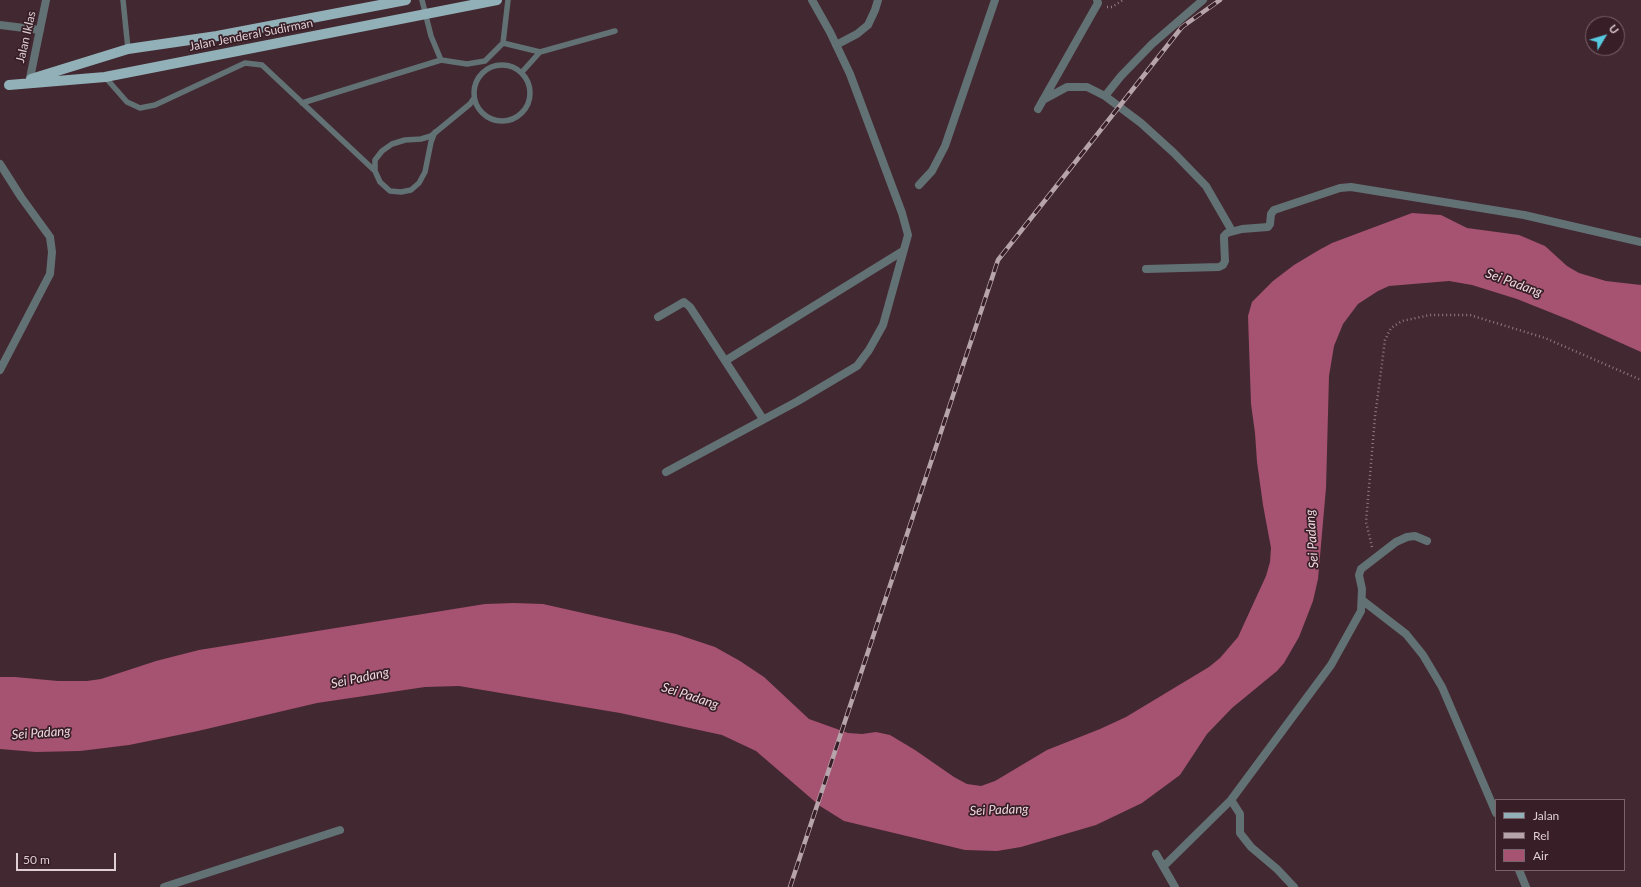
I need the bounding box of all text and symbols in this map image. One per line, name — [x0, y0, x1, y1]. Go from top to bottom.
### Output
street label: Jalan Iklas — [13, 10, 39, 64]
street label: Jalan Jenderal Sudirman — [188, 16, 314, 54]
north arrow — [1585, 16, 1625, 56]
text: U — [1606, 22, 1622, 36]
water label: Sei Padang — [1484, 266, 1544, 300]
water label: Sei Padang — [1302, 509, 1322, 569]
water label: Sei Padang — [330, 664, 390, 692]
water label: Sei Padang — [660, 679, 720, 713]
water label: Sei Padang — [11, 723, 71, 743]
legend — [1495, 799, 1625, 871]
water label: Sei Padang — [969, 801, 1029, 819]
text: Jalan — [1533, 808, 1559, 823]
text: Rel — [1533, 828, 1549, 843]
scale bar — [18, 845, 118, 871]
text: Air — [1533, 848, 1548, 863]
text: 50 m — [23, 852, 50, 867]

